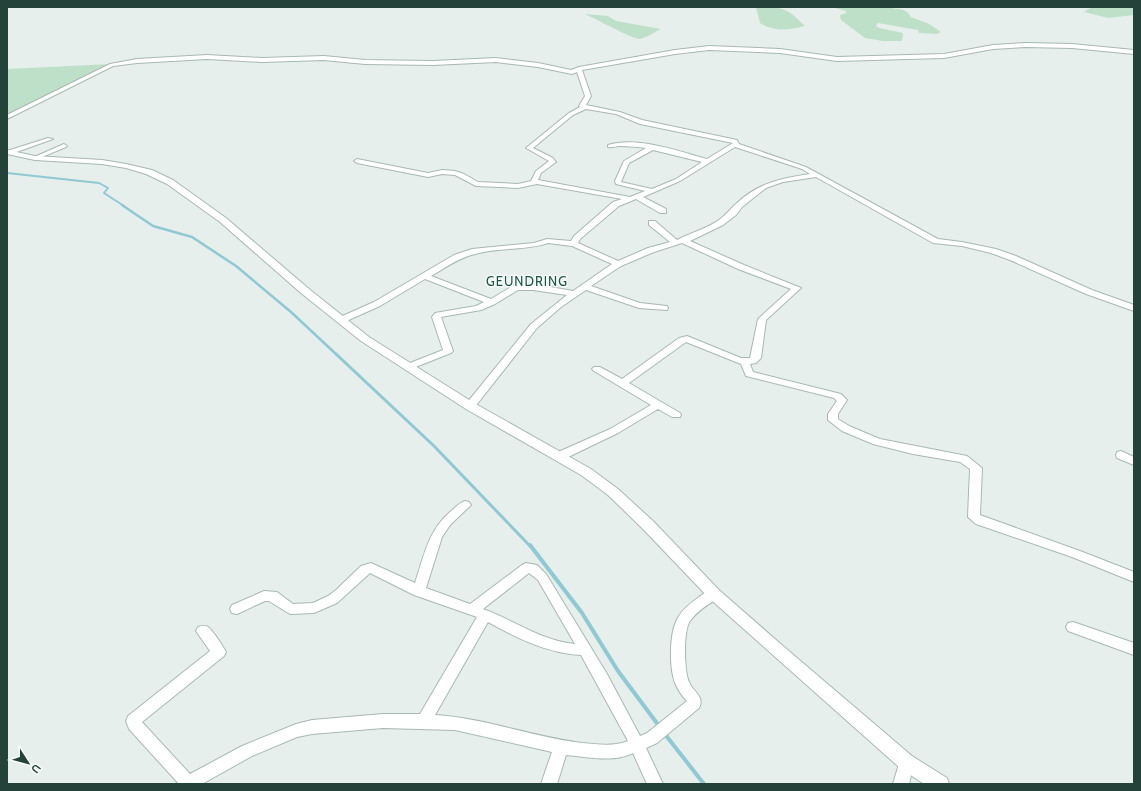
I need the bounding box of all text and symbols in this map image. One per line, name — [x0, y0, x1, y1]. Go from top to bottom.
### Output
district label: GEUNDRING — [486, 273, 568, 289]
north arrow — [8, 743, 48, 783]
text: U — [28, 762, 44, 776]

